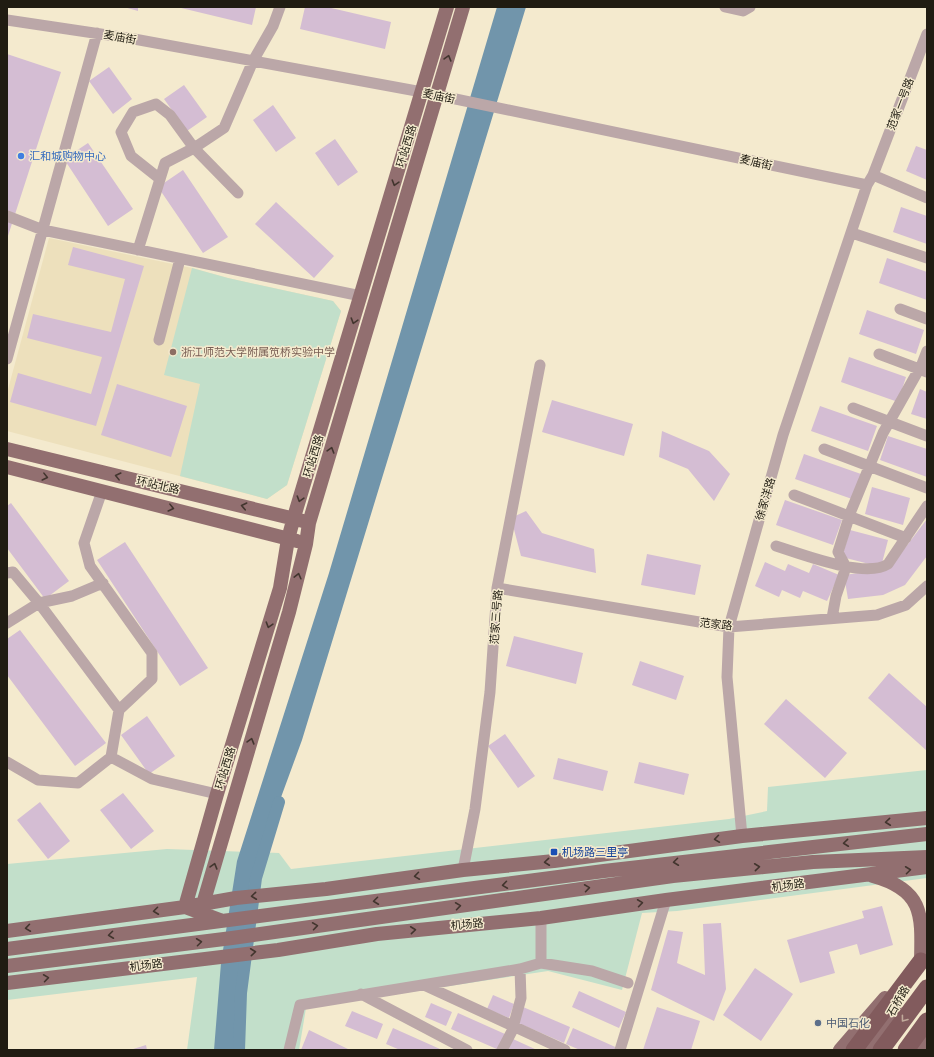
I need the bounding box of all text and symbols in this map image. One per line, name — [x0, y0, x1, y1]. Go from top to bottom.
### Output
street label: 麦庙街 — [102, 27, 137, 48]
one-way arrow — [443, 54, 452, 61]
street label: 范家一号路 — [884, 76, 917, 133]
street label: 麦庙街 — [421, 86, 457, 107]
street label: 环站西路 — [393, 123, 420, 169]
place label: 汇和城购物中心 — [29, 149, 106, 164]
marker: 汇和城购物中心 — [16, 151, 26, 161]
street label: 麦庙街 — [738, 151, 774, 174]
one-way arrow — [391, 179, 400, 186]
one-way arrow — [350, 317, 359, 324]
place label: 浙江师范大学附属笕桥实验中学 — [181, 345, 335, 360]
marker: 浙江师范大学附属笕桥实验中学 — [168, 347, 178, 357]
street label: 环站西路 — [300, 433, 327, 479]
one-way arrow — [326, 447, 335, 454]
one-way arrow — [42, 472, 48, 480]
one-way arrow — [115, 472, 121, 480]
street label: 环站北路 — [135, 473, 181, 498]
street label: 徐家洋路 — [752, 476, 779, 522]
one-way arrow — [296, 495, 305, 502]
one-way arrow — [241, 502, 247, 510]
one-way arrow — [168, 504, 174, 512]
one-way arrow — [293, 573, 302, 580]
street label: 范家三号路 — [487, 589, 506, 645]
street label: 范家路 — [699, 615, 733, 634]
one-way arrow — [265, 621, 274, 628]
one-way arrow — [246, 738, 255, 745]
street label: 环站西路 — [212, 745, 239, 791]
one-way arrow — [885, 817, 891, 826]
one-way arrow — [714, 834, 720, 843]
one-way arrow — [843, 838, 850, 847]
place label: 机场路三里亭 — [562, 845, 628, 860]
marker: 机场路三里亭 — [549, 847, 559, 857]
one-way arrow — [544, 857, 550, 866]
one-way arrow — [673, 857, 679, 866]
one-way arrow — [209, 863, 218, 870]
one-way arrow — [754, 863, 760, 872]
one-way arrow — [905, 866, 911, 875]
one-way arrow — [414, 872, 421, 881]
street label: 机场路 — [771, 876, 805, 895]
one-way arrow — [502, 880, 508, 889]
one-way arrow — [584, 884, 590, 893]
one-way arrow — [251, 892, 257, 901]
one-way arrow — [373, 896, 379, 905]
one-way arrow — [637, 899, 643, 908]
one-way arrow — [455, 902, 461, 911]
one-way arrow — [153, 906, 159, 915]
street label: 机场路 — [450, 916, 484, 933]
one-way arrow — [312, 922, 318, 931]
one-way arrow — [25, 923, 31, 932]
one-way arrow — [410, 925, 416, 934]
one-way arrow — [108, 930, 114, 939]
one-way arrow — [196, 938, 202, 947]
one-way arrow — [250, 948, 256, 957]
street label: 机场路 — [129, 956, 163, 975]
one-way arrow — [43, 974, 49, 983]
street label: 石桥路 — [884, 983, 913, 1019]
one-way arrow — [902, 1014, 909, 1021]
place label: 中国石化 — [826, 1016, 870, 1031]
marker: 中国石化 — [813, 1018, 823, 1028]

